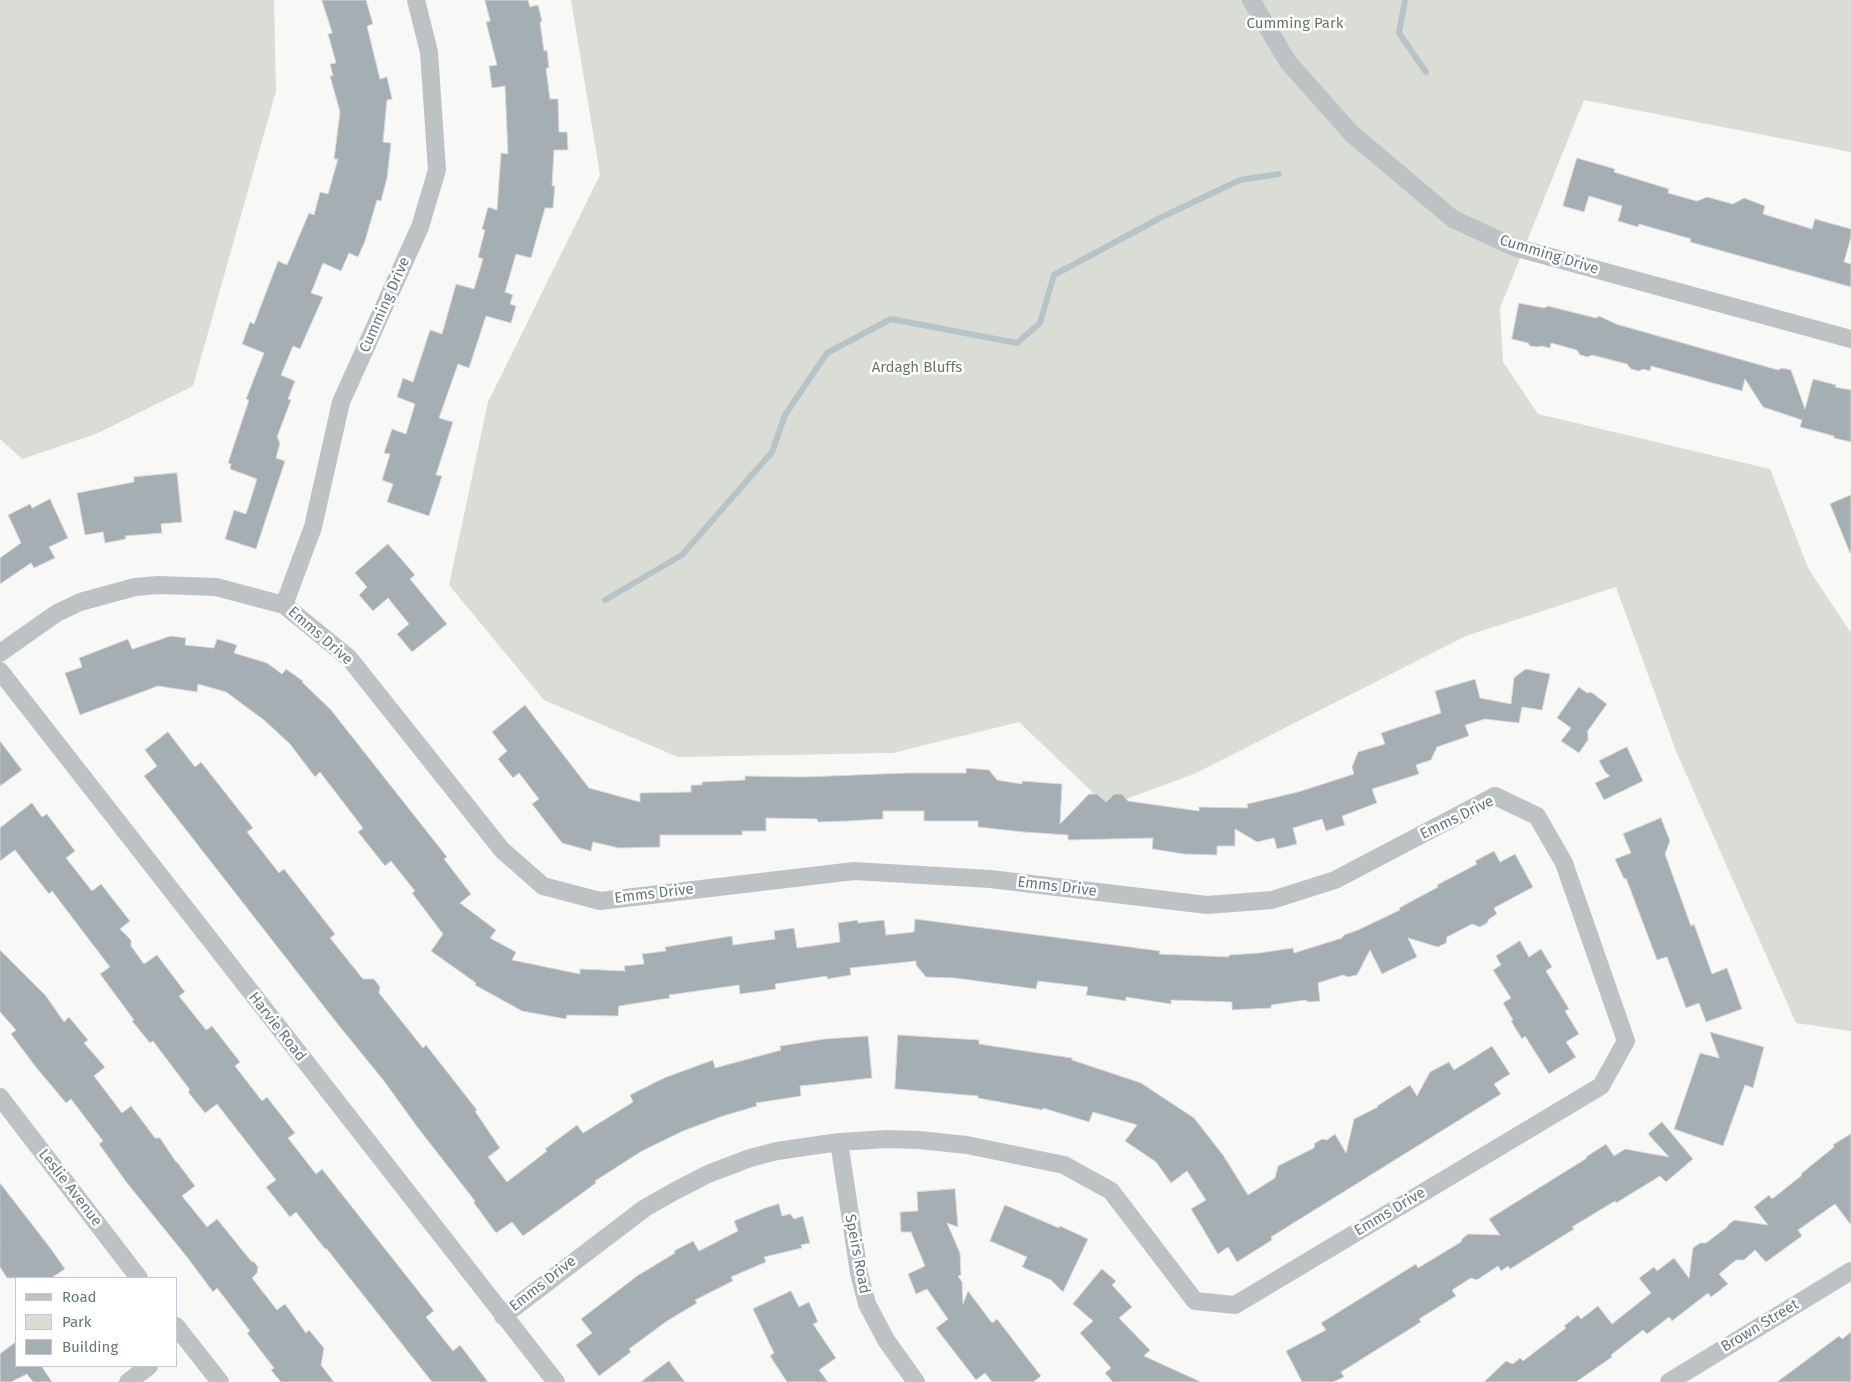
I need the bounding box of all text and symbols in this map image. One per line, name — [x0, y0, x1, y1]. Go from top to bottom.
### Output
park label: Cumming Park — [1247, 15, 1343, 33]
street label: Cumming Drive — [1497, 231, 1601, 279]
street label: Cumming Drive — [356, 254, 414, 356]
park label: Ardagh Bluffs — [872, 359, 962, 377]
street label: Emms Drive — [284, 603, 356, 669]
street label: Emms Drive — [1417, 792, 1497, 844]
street label: Emms Drive — [1016, 873, 1098, 901]
street label: Emms Drive — [613, 880, 695, 908]
street label: Harvie Road — [245, 989, 309, 1065]
street label: Leslie Avenue — [34, 1146, 106, 1230]
street label: Emms Drive — [1351, 1184, 1429, 1240]
street label: Speirs Road — [840, 1213, 874, 1295]
street label: Emms Drive — [506, 1252, 580, 1316]
legend — [15, 1277, 178, 1367]
text: Road — [62, 1288, 97, 1306]
street label: Brown Street — [1718, 1296, 1802, 1356]
text: Park — [62, 1313, 92, 1331]
text: Building — [62, 1338, 118, 1356]

